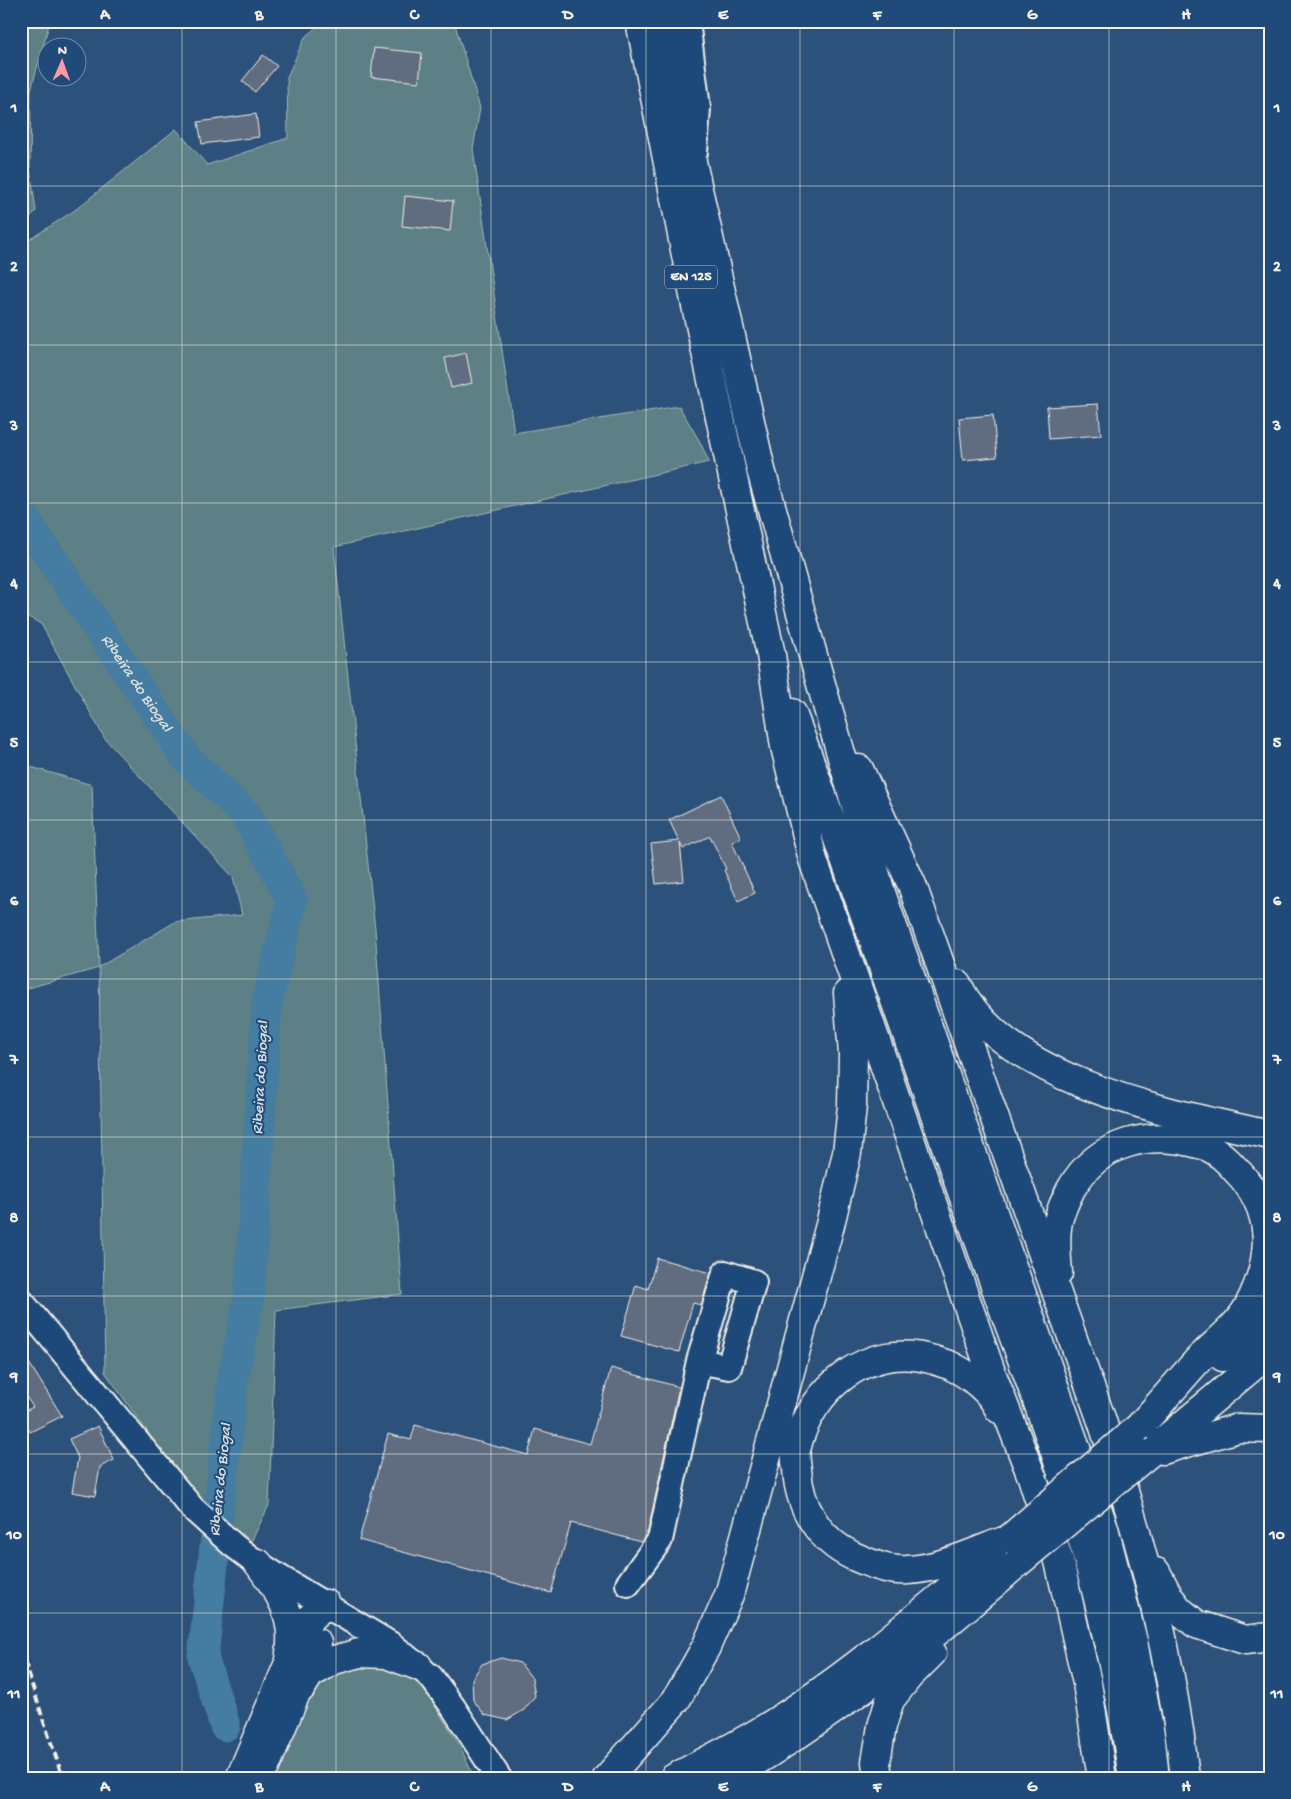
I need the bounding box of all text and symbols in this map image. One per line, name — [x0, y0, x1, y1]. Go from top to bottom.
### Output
text: A — [99, 7, 111, 26]
text: B — [254, 7, 264, 26]
text: C — [409, 7, 420, 26]
text: D — [561, 7, 574, 26]
text: E — [718, 7, 729, 26]
text: F — [872, 7, 883, 26]
text: G — [1027, 7, 1038, 26]
text: H — [1181, 7, 1191, 26]
north arrow — [38, 38, 88, 88]
text: N — [58, 43, 67, 60]
text: 1 — [10, 100, 17, 119]
text: 1 — [1273, 100, 1280, 119]
text: 2 — [10, 259, 18, 278]
text: 2 — [1273, 259, 1281, 278]
road number: EN 125 — [665, 266, 717, 288]
text: 3 — [9, 418, 18, 437]
text: 3 — [1272, 418, 1281, 437]
text: 4 — [9, 576, 18, 595]
text: 4 — [1272, 576, 1281, 595]
water label: Ribeira do Biogal — [96, 632, 176, 737]
text: 5 — [10, 735, 19, 754]
text: 5 — [1273, 735, 1282, 754]
text: 6 — [10, 893, 19, 912]
text: 6 — [1273, 893, 1282, 912]
water label: Ribeira do Biogal — [250, 1019, 275, 1135]
text: 7 — [9, 1052, 19, 1071]
text: 7 — [1272, 1052, 1282, 1071]
text: 8 — [10, 1210, 19, 1229]
text: 8 — [1273, 1210, 1282, 1229]
text: 9 — [9, 1369, 18, 1388]
text: 9 — [1272, 1369, 1281, 1388]
water label: Ribeira do Biogal — [207, 1421, 238, 1537]
text: 10 — [5, 1527, 22, 1546]
text: 10 — [1268, 1527, 1285, 1546]
text: 11 — [7, 1686, 20, 1705]
text: 11 — [1270, 1686, 1283, 1705]
text: A — [99, 1779, 111, 1798]
text: B — [254, 1779, 264, 1798]
text: C — [409, 1779, 420, 1798]
text: D — [561, 1779, 574, 1798]
text: E — [718, 1779, 729, 1798]
text: F — [872, 1779, 883, 1798]
text: G — [1027, 1779, 1038, 1798]
text: H — [1181, 1779, 1191, 1798]

